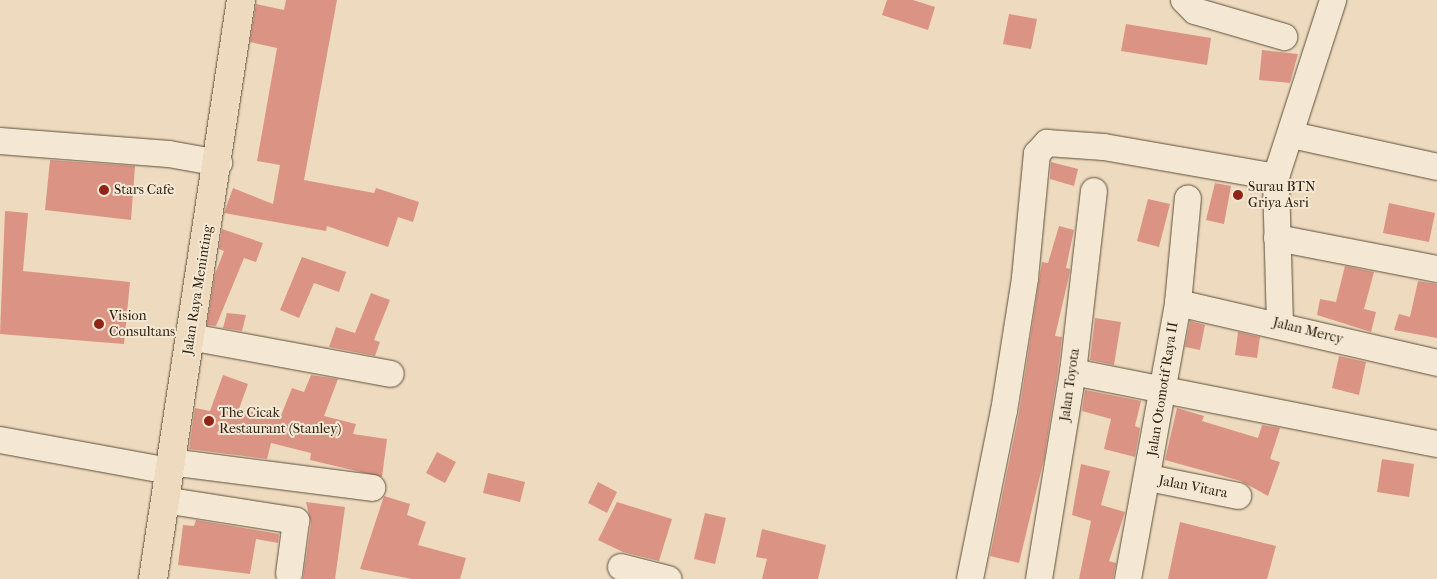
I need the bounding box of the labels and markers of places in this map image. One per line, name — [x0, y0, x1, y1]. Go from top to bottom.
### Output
place label: Surau BTN Griya Asri — [1248, 179, 1316, 212]
place label: Stars Cafe — [114, 182, 174, 198]
marker: Stars Cafe — [98, 184, 110, 196]
marker: Surau BTN Griya Asri — [1232, 189, 1244, 201]
place label: Vision Consultans — [109, 308, 175, 341]
marker: Vision Consultans — [93, 318, 105, 330]
place label: The Cicak Restaurant (Stanley) — [219, 405, 341, 438]
marker: The Cicak Restaurant (Stanley) — [203, 415, 215, 427]

